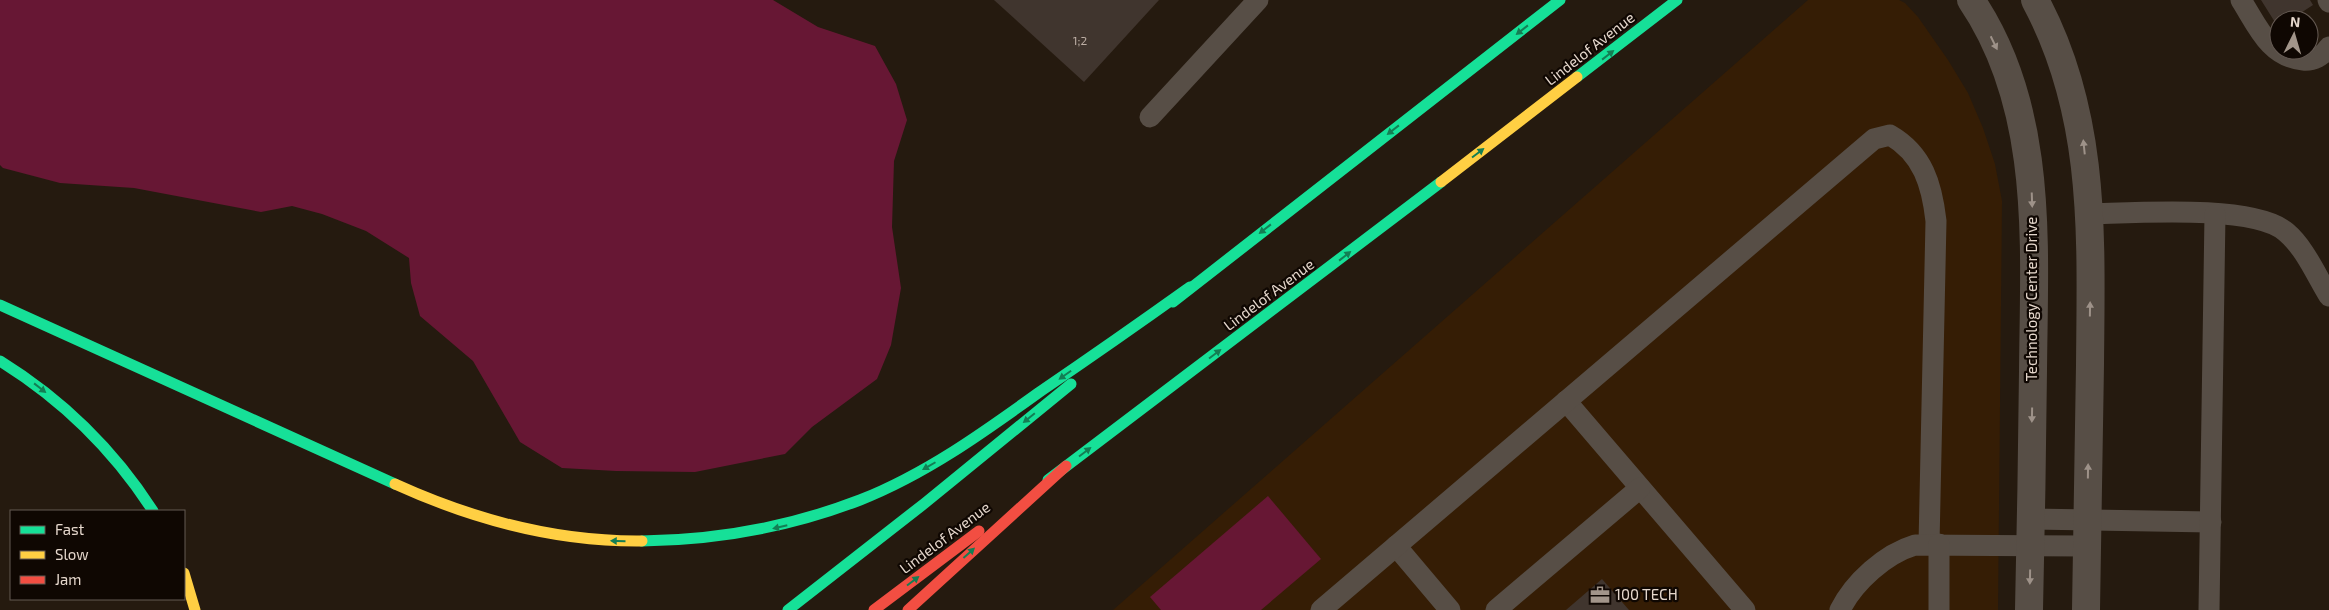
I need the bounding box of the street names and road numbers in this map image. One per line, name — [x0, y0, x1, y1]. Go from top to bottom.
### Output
street label: Lindelof Avenue — [1541, 8, 1638, 89]
street label: Technology Center Drive — [2022, 217, 2040, 381]
street label: Lindelof Avenue — [1220, 254, 1317, 334]
street label: Lindelof Avenue — [896, 497, 993, 577]

